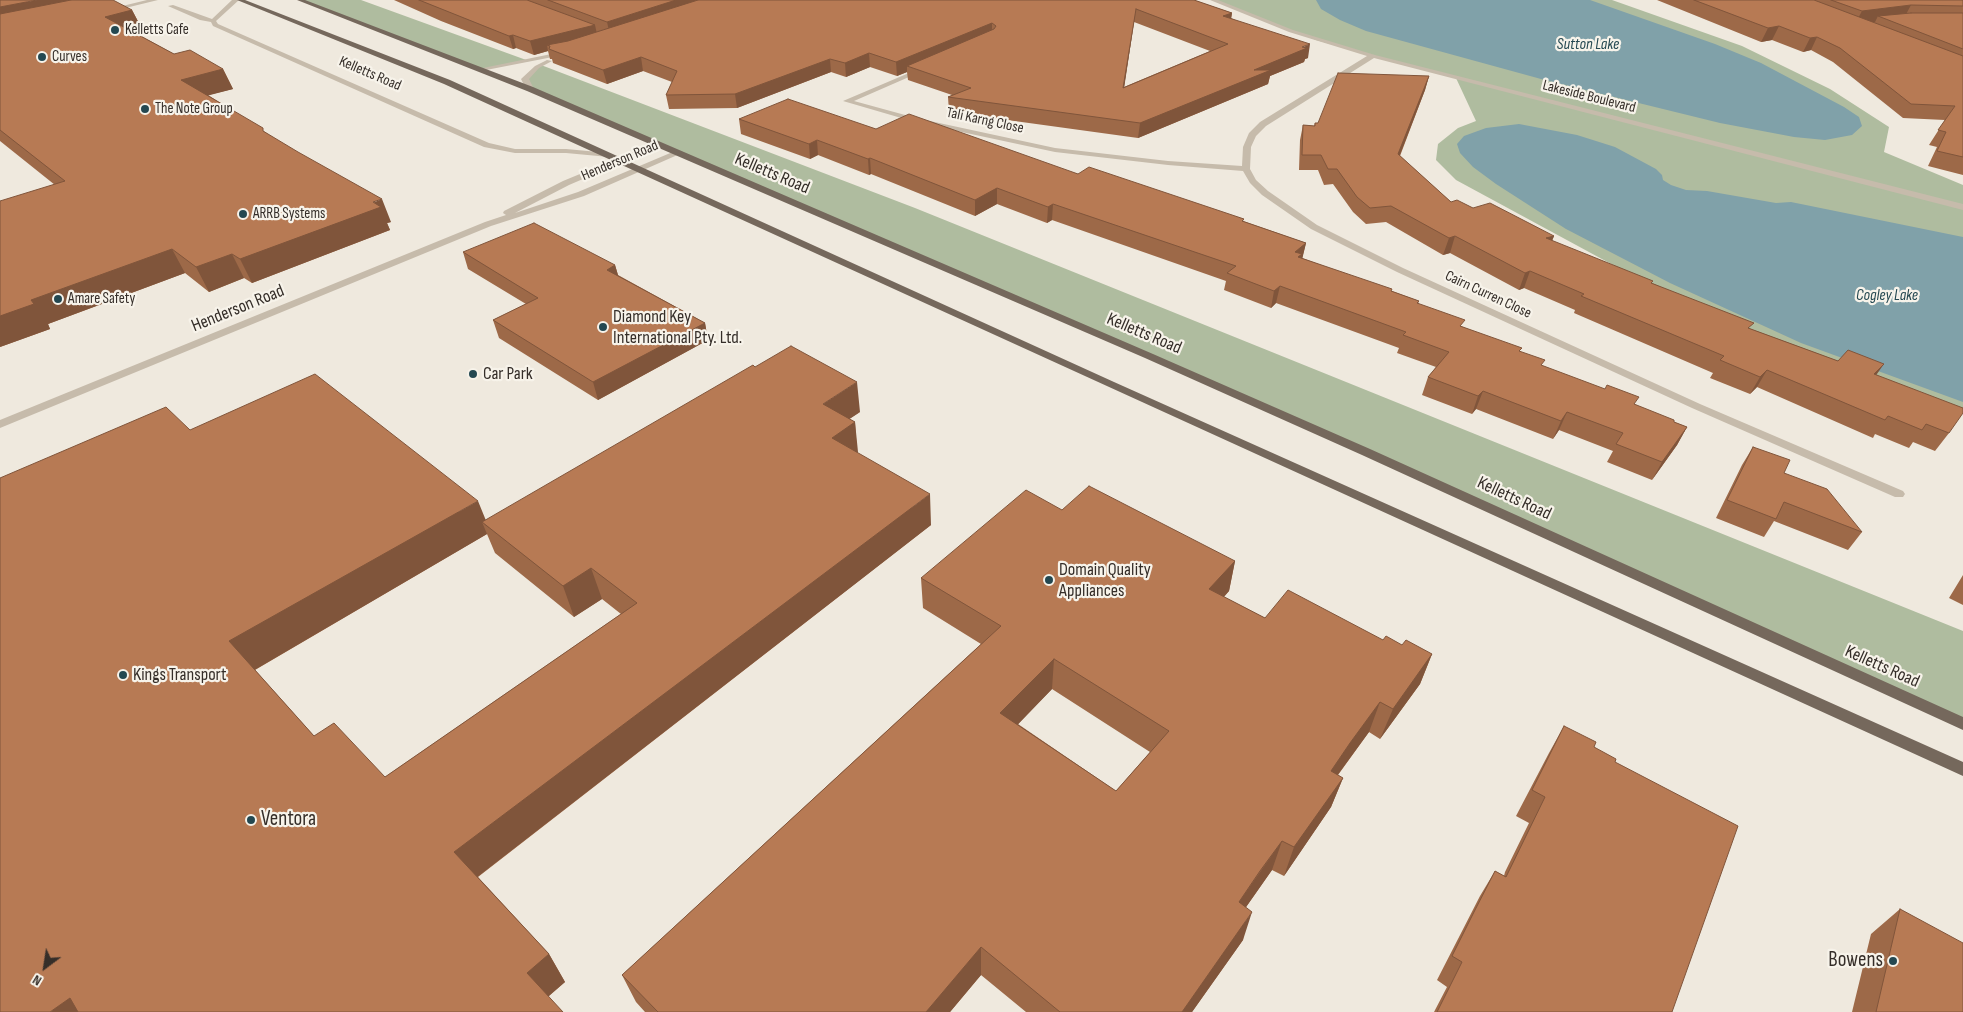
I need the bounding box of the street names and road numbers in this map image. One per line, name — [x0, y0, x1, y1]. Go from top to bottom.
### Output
street label: Kelletts Road — [336, 53, 404, 95]
street label: Lakeside Boulevard — [1541, 77, 1637, 117]
street label: Tali Karng Close — [945, 104, 1025, 138]
street label: Henderson Road — [579, 137, 661, 185]
street label: Kelletts Road — [731, 149, 813, 199]
street label: Cairn Curren Close — [1442, 267, 1534, 323]
street label: Henderson Road — [188, 281, 288, 337]
street label: Kelletts Road — [1103, 309, 1185, 359]
street label: Kelletts Road — [1474, 472, 1554, 526]
street label: Kelletts Road — [1841, 641, 1923, 693]

